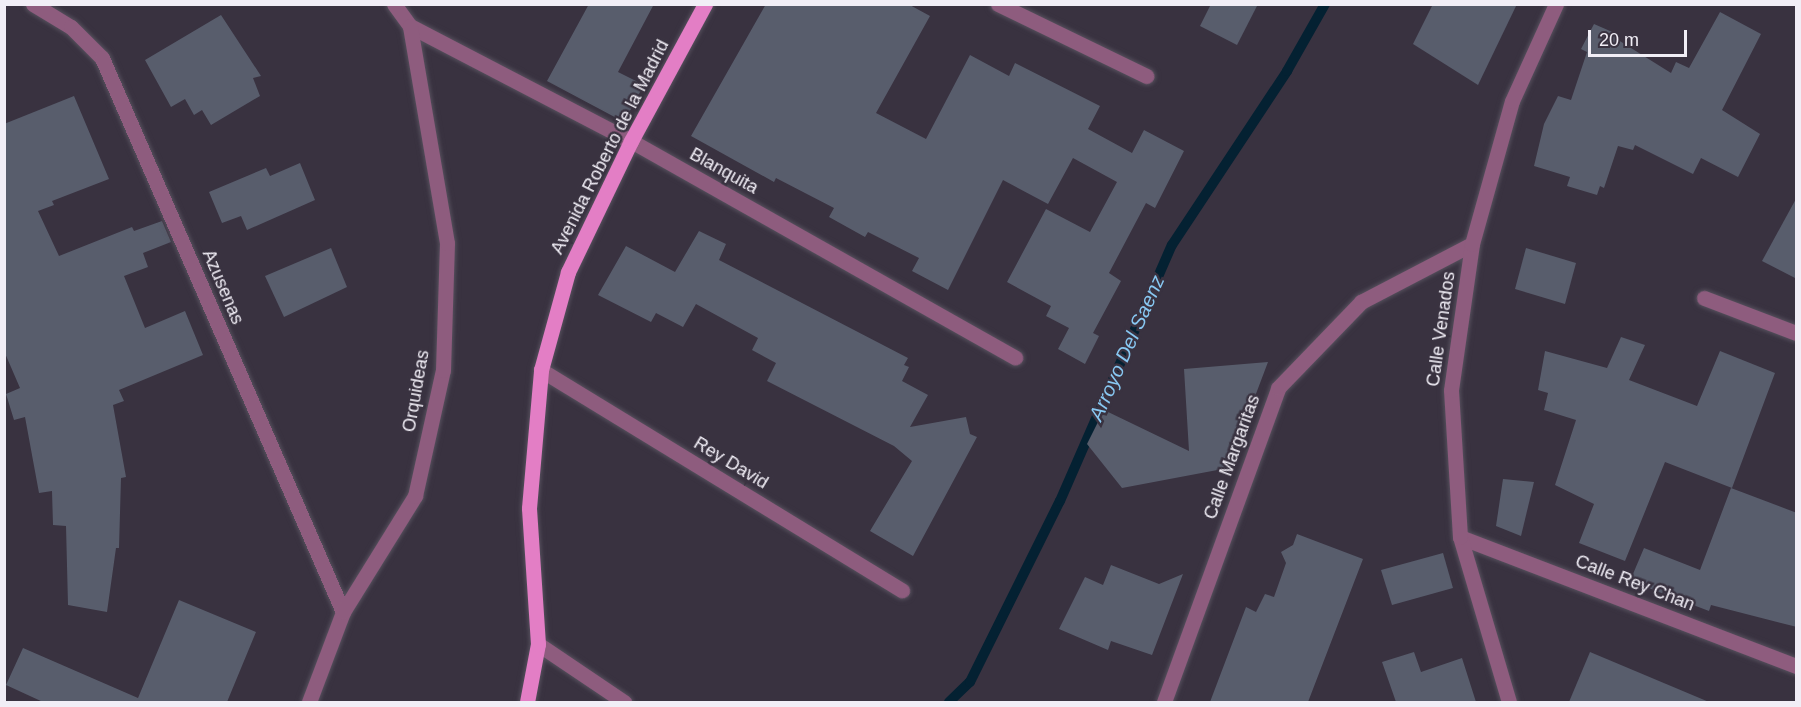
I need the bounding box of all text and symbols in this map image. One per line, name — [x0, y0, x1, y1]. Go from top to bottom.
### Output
scale bar — [1591, 18, 1690, 56]
text: 20 m — [1599, 30, 1639, 50]
street label: Avenida Roberto de la Madrid — [546, 36, 674, 258]
street label: Blanquita — [686, 143, 762, 199]
street label: Azusenas — [198, 246, 248, 328]
street label: Calle Venados — [1422, 270, 1460, 388]
water label: Arroyo Del Saenz — [1084, 272, 1170, 424]
street label: Orquideas — [398, 348, 434, 434]
street label: Calle Margaritas — [1199, 392, 1265, 522]
street label: Rey David — [690, 432, 772, 494]
street label: Calle Rey Chan — [1572, 550, 1698, 616]

